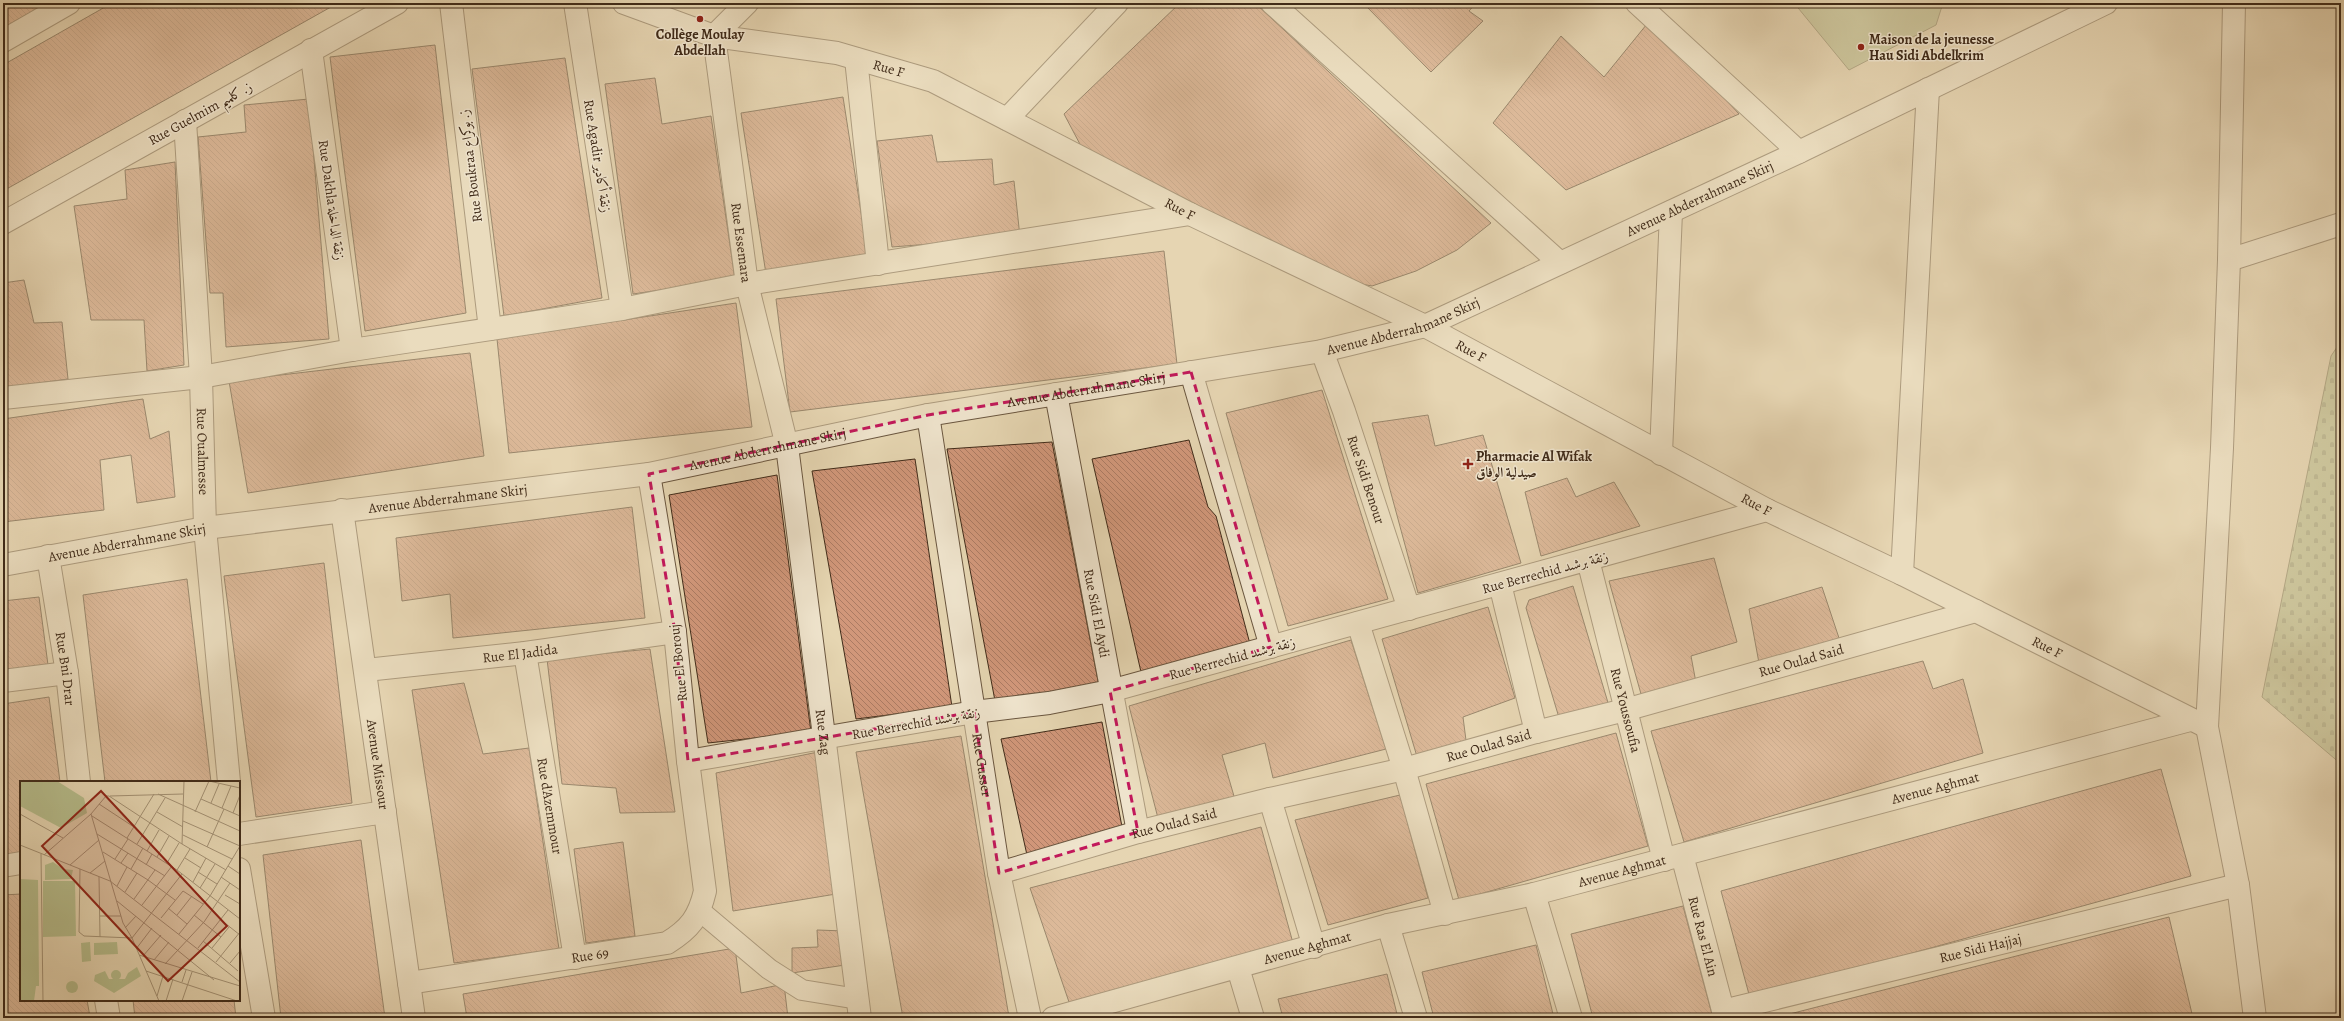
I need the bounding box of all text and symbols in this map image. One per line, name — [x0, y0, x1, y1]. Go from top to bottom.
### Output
marker: Collège Moulay Abdellah — [695, 14, 705, 24]
place label: Collège Moulay Abdellah — [656, 25, 745, 60]
place label: Maison de la jeunesse Hau Sidi Abdelkrim — [1869, 30, 1995, 65]
marker: Maison de la jeunesse Hau Sidi Abdelkrim — [1856, 42, 1866, 52]
street label: Rue F — [871, 55, 907, 82]
street label: Rue Guelmim ز. كلميم — [145, 77, 258, 153]
street label: Rue Agadir زنقة أكادير — [579, 98, 617, 214]
street label: Rue Boukraa ز. بوكراع — [454, 108, 489, 224]
street label: Rue Dakhla زنقة الداخلة — [314, 139, 349, 262]
street label: Avenue Abderrahmane Skirj — [1623, 156, 1777, 241]
street label: Rue F — [1161, 193, 1198, 225]
street label: Rue Essemara — [726, 201, 756, 284]
street label: Avenue Abderrahmane Skirj — [1324, 293, 1483, 360]
street label: Rue F — [1452, 335, 1489, 367]
street label: Avenue Abderrahmane Skirj — [1005, 368, 1167, 412]
street label: Rue Oualmesse — [192, 407, 213, 495]
street label: Avenue Abderrahmane Skirj — [687, 424, 848, 475]
street label: Rue Sidi Benour — [1343, 433, 1390, 527]
place label: Pharmacie Al Wifak صيدلية الوفاق — [1476, 447, 1593, 482]
marker: Pharmacie Al Wifak صيدلية الوفاق — [1463, 459, 1473, 469]
street label: Avenue Abderrahmane Skirj — [366, 480, 528, 518]
street label: Rue F — [1738, 489, 1774, 521]
street label: Avenue Abderrahmane Skirj — [46, 519, 207, 567]
street label: Rue Berrechid زنقة برشىد — [1480, 546, 1610, 598]
street label: Rue Sidi El Aydi — [1079, 567, 1114, 659]
street label: Rue El Borouj — [665, 623, 692, 703]
street label: Rue Bni Drar — [50, 630, 80, 707]
street label: Rue Berrechid زنقة برشىد — [1167, 632, 1297, 684]
street label: Rue F — [2028, 632, 2066, 663]
street label: Rue El Jadida — [482, 639, 559, 667]
street label: Rue Oulad Said — [1757, 640, 1846, 682]
street label: Rue Youssoufia — [1606, 666, 1646, 755]
street label: Rue Berrechid زنقة برشىد — [850, 703, 982, 744]
street label: Rue Zag — [811, 708, 835, 756]
street label: Avenue Missour — [362, 717, 393, 812]
street label: Rue Oulad Said — [1444, 725, 1534, 767]
street label: Rue Gusser — [967, 732, 996, 799]
street label: Rue d'Azemmour — [532, 756, 567, 856]
street label: Avenue Aghmat — [1888, 767, 1982, 809]
inset map — [20, 781, 240, 1001]
street label: Rue Oulad Said — [1129, 804, 1219, 843]
street label: Avenue Aghmat — [1575, 850, 1668, 892]
street label: Rue Ras El Ain — [1683, 894, 1723, 979]
street label: Avenue Aghmat — [1261, 927, 1354, 969]
street label: Rue Sidi Hajjaj — [1937, 929, 2024, 968]
street label: Rue 69 — [570, 943, 610, 968]

